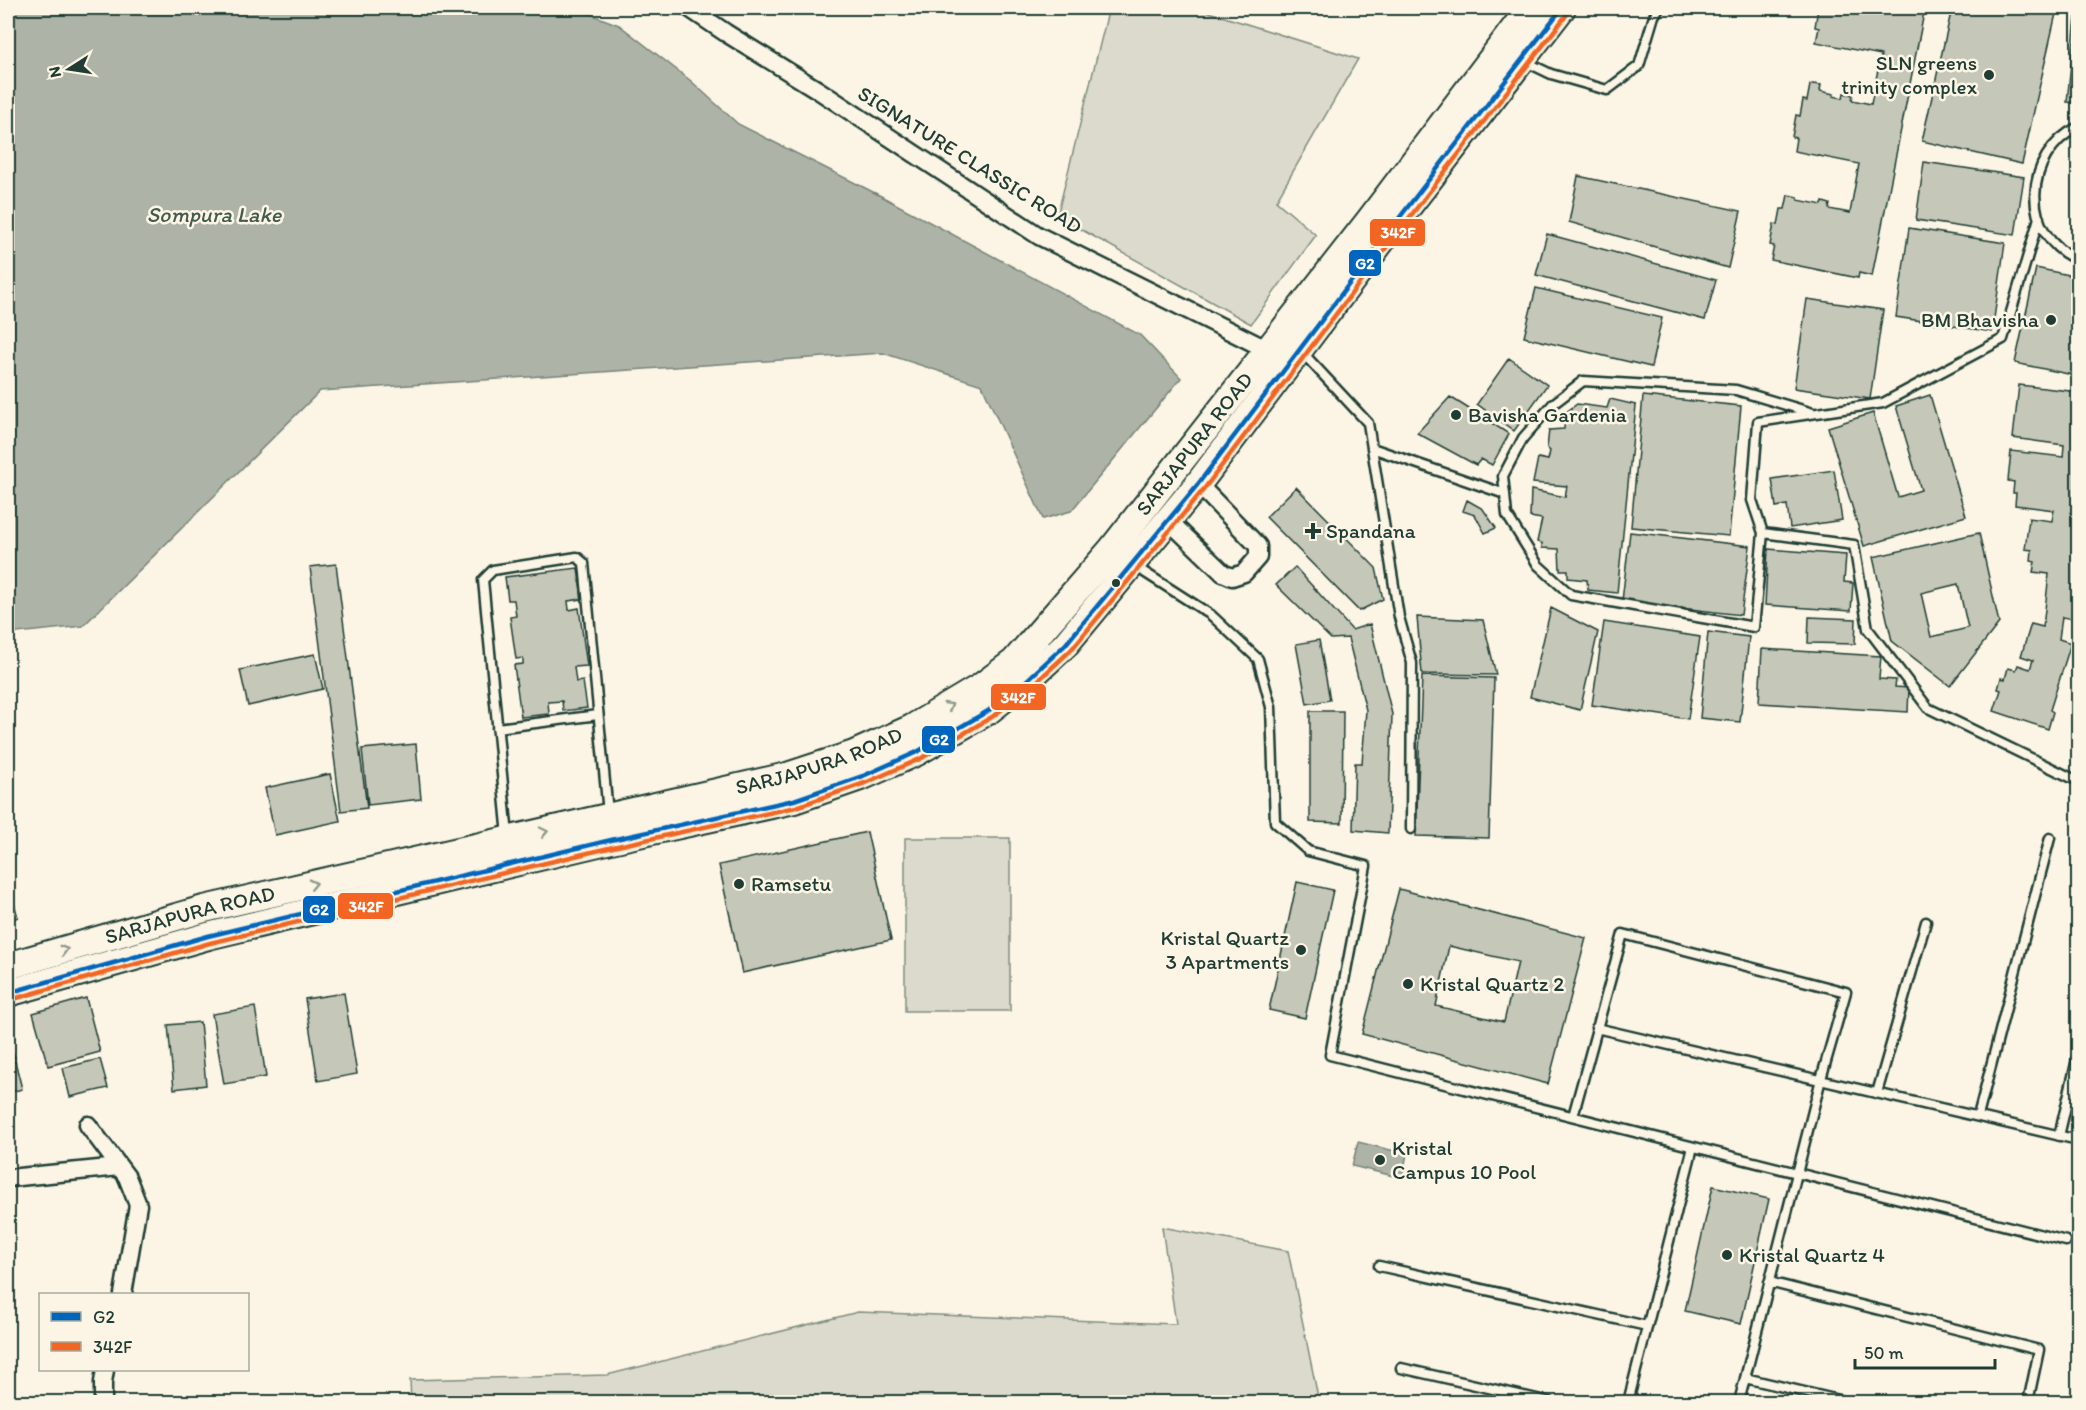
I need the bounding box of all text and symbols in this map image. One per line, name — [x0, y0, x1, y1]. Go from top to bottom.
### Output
north arrow — [39, 39, 99, 99]
place label: SLN greens trinity complex — [1841, 50, 1978, 99]
text: N — [44, 65, 65, 79]
marker: SLN greens trinity complex — [1982, 68, 1996, 82]
street label: SIGNATURE CLASSIC ROAD — [854, 80, 1087, 239]
water label: Sompura Lake — [147, 201, 283, 228]
line badge: 342F — [1369, 218, 1426, 247]
text: 342F — [1381, 223, 1416, 242]
line badge: G2 — [1348, 249, 1382, 277]
text: G2 — [1355, 254, 1375, 273]
place label: BM Bhavisha — [1921, 307, 2039, 332]
marker: BM Bhavisha — [2044, 313, 2058, 327]
street label: SARJAPURA ROAD — [1130, 367, 1258, 520]
place label: Bavisha Gardenia — [1468, 402, 1627, 427]
marker: Bavisha Gardenia — [1449, 408, 1463, 422]
place label: Spandana — [1326, 518, 1416, 543]
marker: Spandana — [1304, 522, 1322, 540]
unlabelled marker — [1110, 577, 1122, 589]
line badge: 342F — [990, 683, 1047, 711]
text: 342F — [1001, 688, 1036, 707]
one-way arrow — [943, 702, 953, 714]
street label: SARJAPURA ROAD — [733, 721, 906, 799]
line badge: G2 — [921, 725, 956, 754]
text: G2 — [929, 730, 949, 749]
one-way arrow — [539, 826, 549, 839]
place label: Ramsetu — [751, 871, 832, 896]
marker: Ramsetu — [732, 877, 746, 891]
one-way arrow — [308, 878, 318, 891]
street label: SARJAPURA ROAD — [102, 880, 277, 949]
line badge: 342F — [337, 892, 394, 920]
line badge: G2 — [302, 895, 336, 924]
text: 342F — [349, 897, 384, 916]
text: G2 — [309, 900, 329, 919]
place label: Kristal Quartz 3 Apartments — [1160, 925, 1289, 974]
marker: Kristal Quartz 3 Apartments — [1294, 943, 1308, 957]
one-way arrow — [58, 945, 69, 957]
place label: Kristal Quartz 2 — [1420, 971, 1564, 996]
marker: Kristal Quartz 2 — [1401, 977, 1415, 991]
place label: Kristal Campus 10 Pool — [1392, 1135, 1536, 1184]
marker: Kristal Campus 10 Pool — [1373, 1153, 1387, 1167]
place label: Kristal Quartz 4 — [1739, 1242, 1885, 1267]
marker: Kristal Quartz 4 — [1720, 1248, 1734, 1262]
legend — [39, 1293, 249, 1371]
text: G2 — [93, 1306, 115, 1328]
scale bar — [1855, 1332, 1994, 1370]
text: 342F — [93, 1336, 133, 1358]
text: 50 m — [1864, 1342, 1904, 1364]

